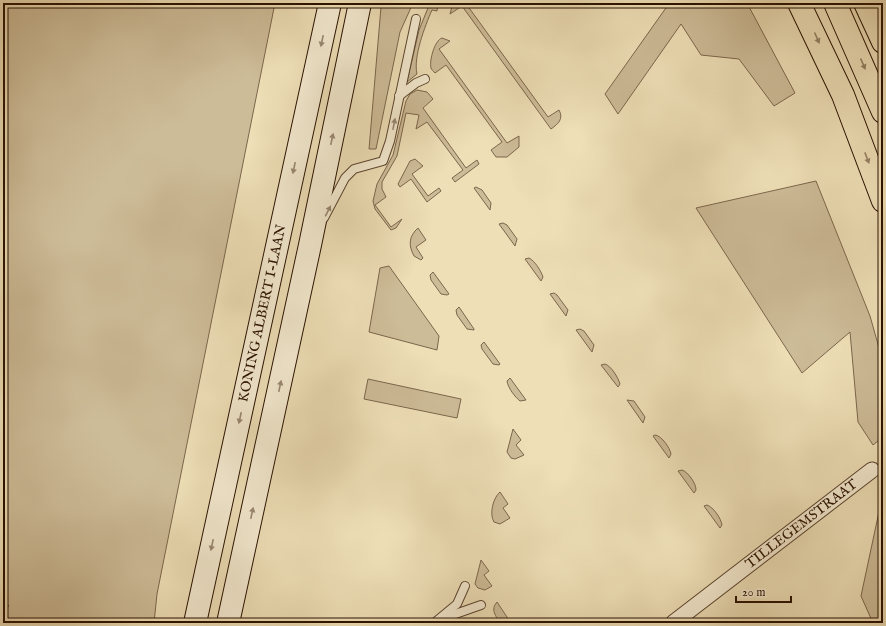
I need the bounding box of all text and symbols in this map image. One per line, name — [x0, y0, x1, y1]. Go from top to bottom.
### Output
one-way arrow — [814, 32, 820, 43]
one-way arrow — [319, 35, 325, 47]
one-way arrow — [860, 58, 866, 70]
one-way arrow — [391, 118, 397, 130]
one-way arrow — [329, 133, 335, 145]
one-way arrow — [864, 152, 870, 164]
one-way arrow — [291, 162, 297, 174]
one-way arrow — [325, 205, 331, 216]
street label: KONING ALBERT I-LAAN — [234, 223, 291, 404]
one-way arrow — [277, 380, 283, 392]
one-way arrow — [236, 412, 242, 424]
street label: TILLEGEMSTRAAT — [742, 475, 862, 573]
one-way arrow — [250, 507, 256, 519]
one-way arrow — [208, 539, 214, 551]
scale bar — [736, 578, 791, 604]
text: 20 m — [742, 585, 765, 600]

